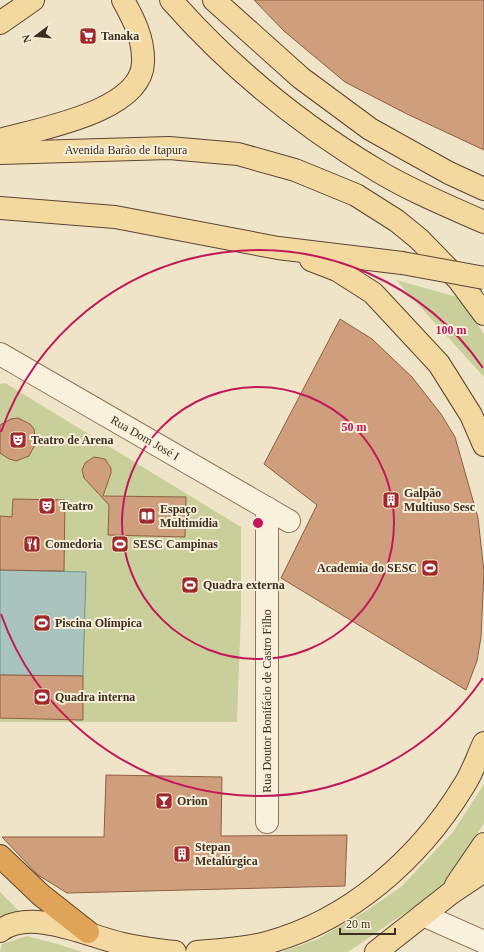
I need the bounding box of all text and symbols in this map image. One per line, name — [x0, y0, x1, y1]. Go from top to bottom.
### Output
north arrow — [16, 16, 56, 56]
supermarket icon: Tanaka — [78, 26, 98, 46]
place label: Tanaka — [101, 29, 139, 43]
text: N — [20, 33, 33, 44]
street label: Avenida Barão de Itapura — [65, 143, 188, 157]
text: 100 m — [436, 323, 467, 337]
street label: Rua Dom José I — [108, 413, 182, 463]
text: 50 m — [342, 420, 367, 434]
theatre icon: Teatro de Arena — [8, 430, 28, 450]
place label: Teatro de Arena — [31, 433, 113, 447]
place label: Galpão Multiuso Sesc — [404, 486, 476, 514]
building icon: Galpão Multiuso Sesc — [381, 490, 401, 510]
theatre icon: Teatro — [37, 496, 57, 516]
place label: Teatro — [60, 499, 93, 513]
place label: Espaço Multimídia — [160, 502, 218, 530]
library icon: Espaço Multimídia — [137, 506, 157, 526]
centre of rings — [251, 516, 265, 530]
restaurant icon: Comedoria — [22, 534, 42, 554]
sports icon: SESC Campinas — [110, 534, 130, 554]
place label: Comedoria — [45, 537, 102, 551]
place label: SESC Campinas — [133, 537, 218, 551]
sports icon: Academia do SESC — [420, 558, 440, 578]
place label: Academia do SESC — [317, 561, 417, 575]
sports icon: Quadra externa — [180, 575, 200, 595]
place label: Quadra externa — [203, 578, 285, 592]
street label: Rua Doutor Bonifácio de Castro Filho — [260, 609, 274, 793]
sports icon: Piscina Olímpica — [32, 613, 52, 633]
place label: Piscina Olímpica — [55, 616, 142, 630]
sports icon: Quadra interna — [32, 687, 52, 707]
place label: Quadra interna — [55, 690, 135, 704]
bar icon: Orion — [154, 791, 174, 811]
place label: Orion — [177, 794, 208, 808]
place label: Stepan Metalúrgica — [195, 840, 258, 868]
building icon: Stepan Metalúrgica — [172, 844, 192, 864]
scale bar — [340, 910, 395, 936]
text: 20 m — [346, 917, 371, 931]

